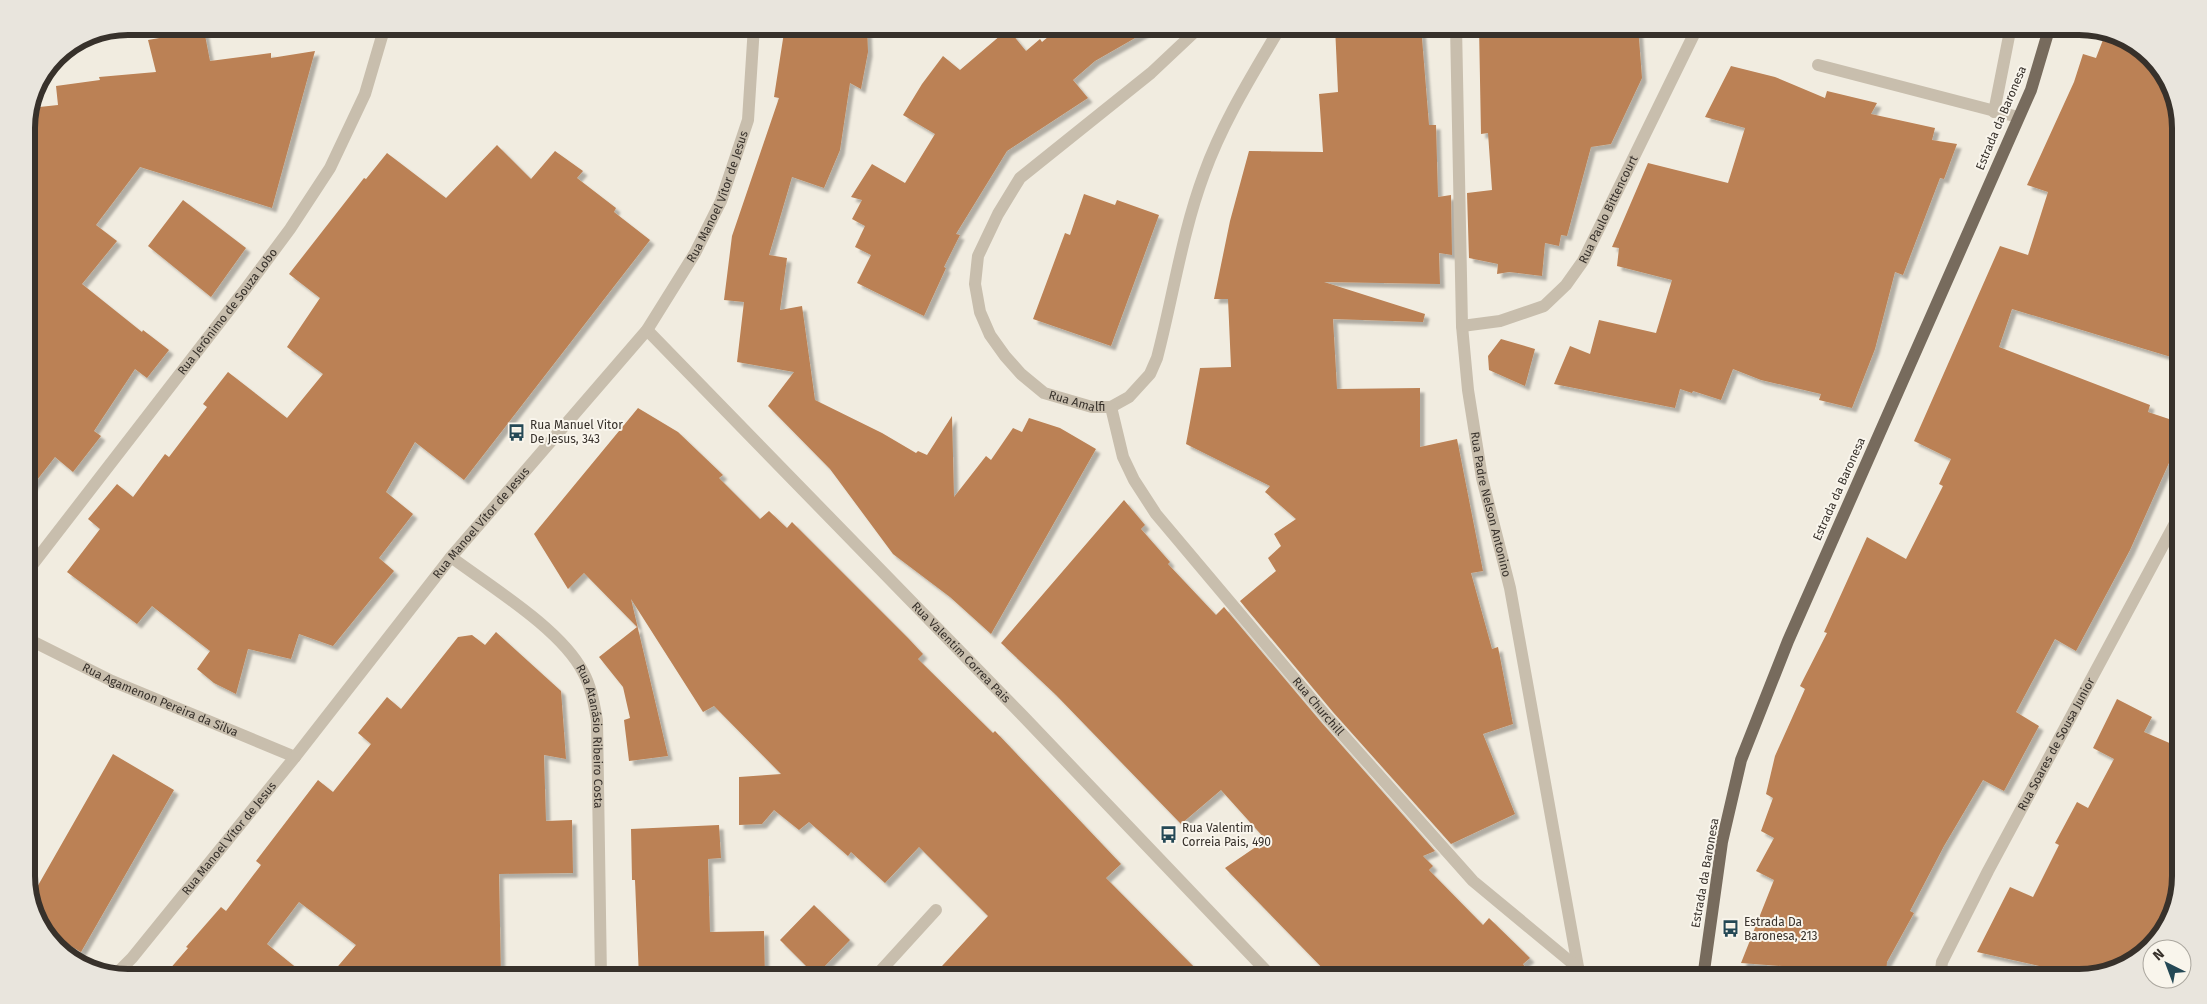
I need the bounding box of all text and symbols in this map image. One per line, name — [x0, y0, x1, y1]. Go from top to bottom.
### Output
street label: Estrada da Baronesa — [1973, 64, 2029, 172]
street label: Rua Manoel Vítor de Jesus — [684, 129, 751, 265]
street label: Rua Paulo Bittencourt — [1576, 152, 1641, 266]
street label: Rua Jerônimo de Souza Lobo — [175, 246, 280, 378]
street label: Rua Amalfi — [1047, 388, 1105, 415]
place label: Rua Manuel Vitor De Jesus, 343 — [530, 418, 623, 446]
bus stop icon: Rua Manuel Vitor De Jesus, 343 — [506, 422, 526, 442]
street label: Rua Padre Nelson Antonino — [1468, 431, 1514, 579]
street label: Estrada da Baronesa — [1810, 435, 1868, 543]
street label: Rua Manoel Vítor de Jesus — [430, 464, 533, 581]
street label: Rua Valentim Correa Pais — [909, 599, 1013, 706]
street label: Rua Agamenon Pereira da Silva — [80, 660, 240, 740]
street label: Rua Atanásio Ribeiro Costa — [573, 662, 605, 809]
street label: Rua Churchill — [1289, 674, 1347, 739]
street label: Rua Soares de Sousa Junior — [2015, 675, 2098, 813]
street label: Rua Manoel Vítor de Jesus — [179, 779, 279, 898]
street label: Estrada da Baronesa — [1688, 817, 1722, 929]
place label: Rua Valentim Correia Pais, 490 — [1182, 821, 1271, 849]
bus stop icon: Rua Valentim Correia Pais, 490 — [1158, 825, 1178, 845]
place label: Estrada Da Baronesa, 213 — [1744, 915, 1818, 943]
bus stop icon: Estrada Da Baronesa, 213 — [1720, 919, 1740, 939]
north arrow — [2142, 939, 2192, 989]
text: N — [2149, 945, 2168, 964]

